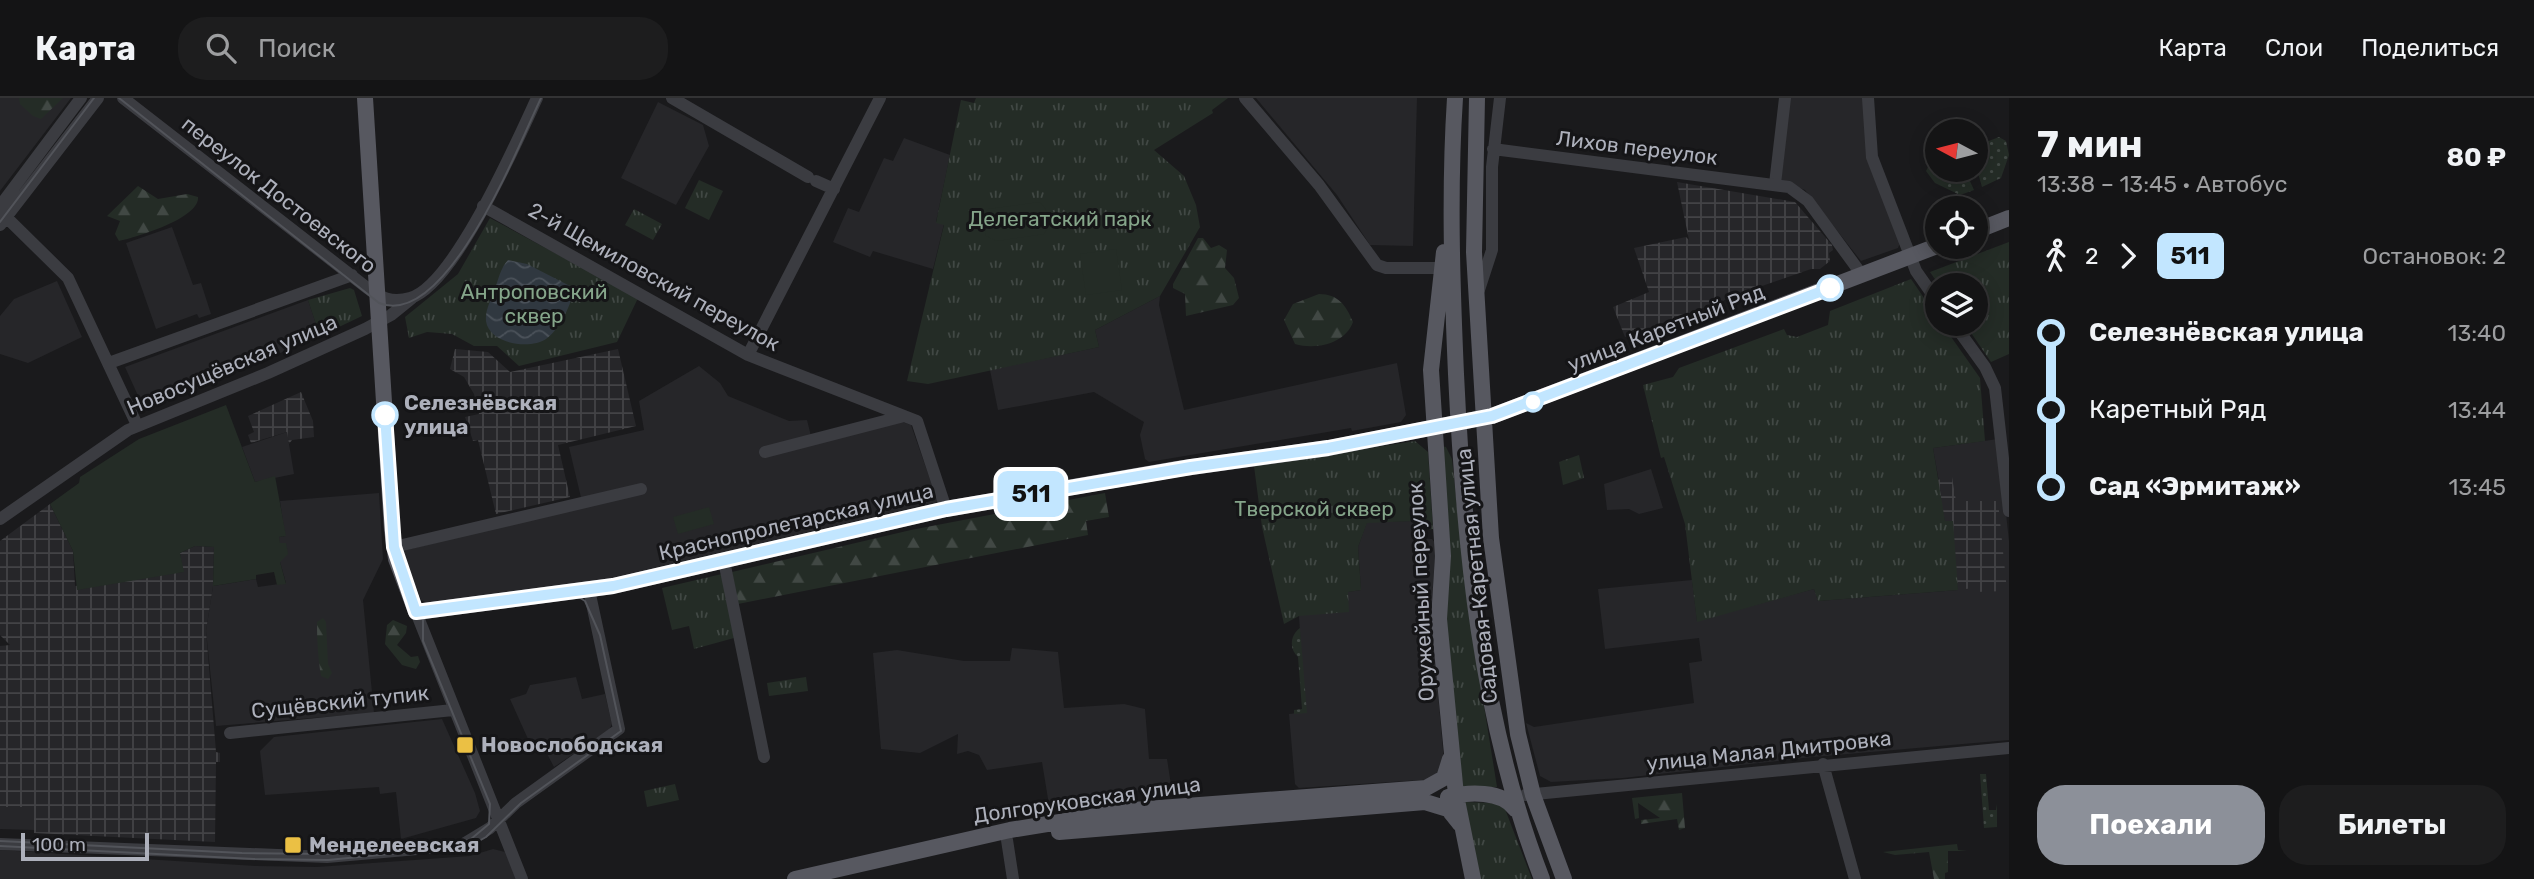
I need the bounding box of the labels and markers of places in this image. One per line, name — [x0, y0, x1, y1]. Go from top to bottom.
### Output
unlabelled marker — [1817, 275, 1843, 301]
place label: Селезнёвская улица — [404, 390, 557, 439]
unlabelled marker — [1523, 392, 1543, 412]
marker: Селезнёвская улица — [372, 402, 398, 428]
place label: Новослободская — [481, 732, 663, 757]
marker: Новослободская — [455, 735, 475, 755]
place label: Менделеевская — [309, 832, 479, 857]
marker: Менделеевская — [283, 835, 303, 855]

